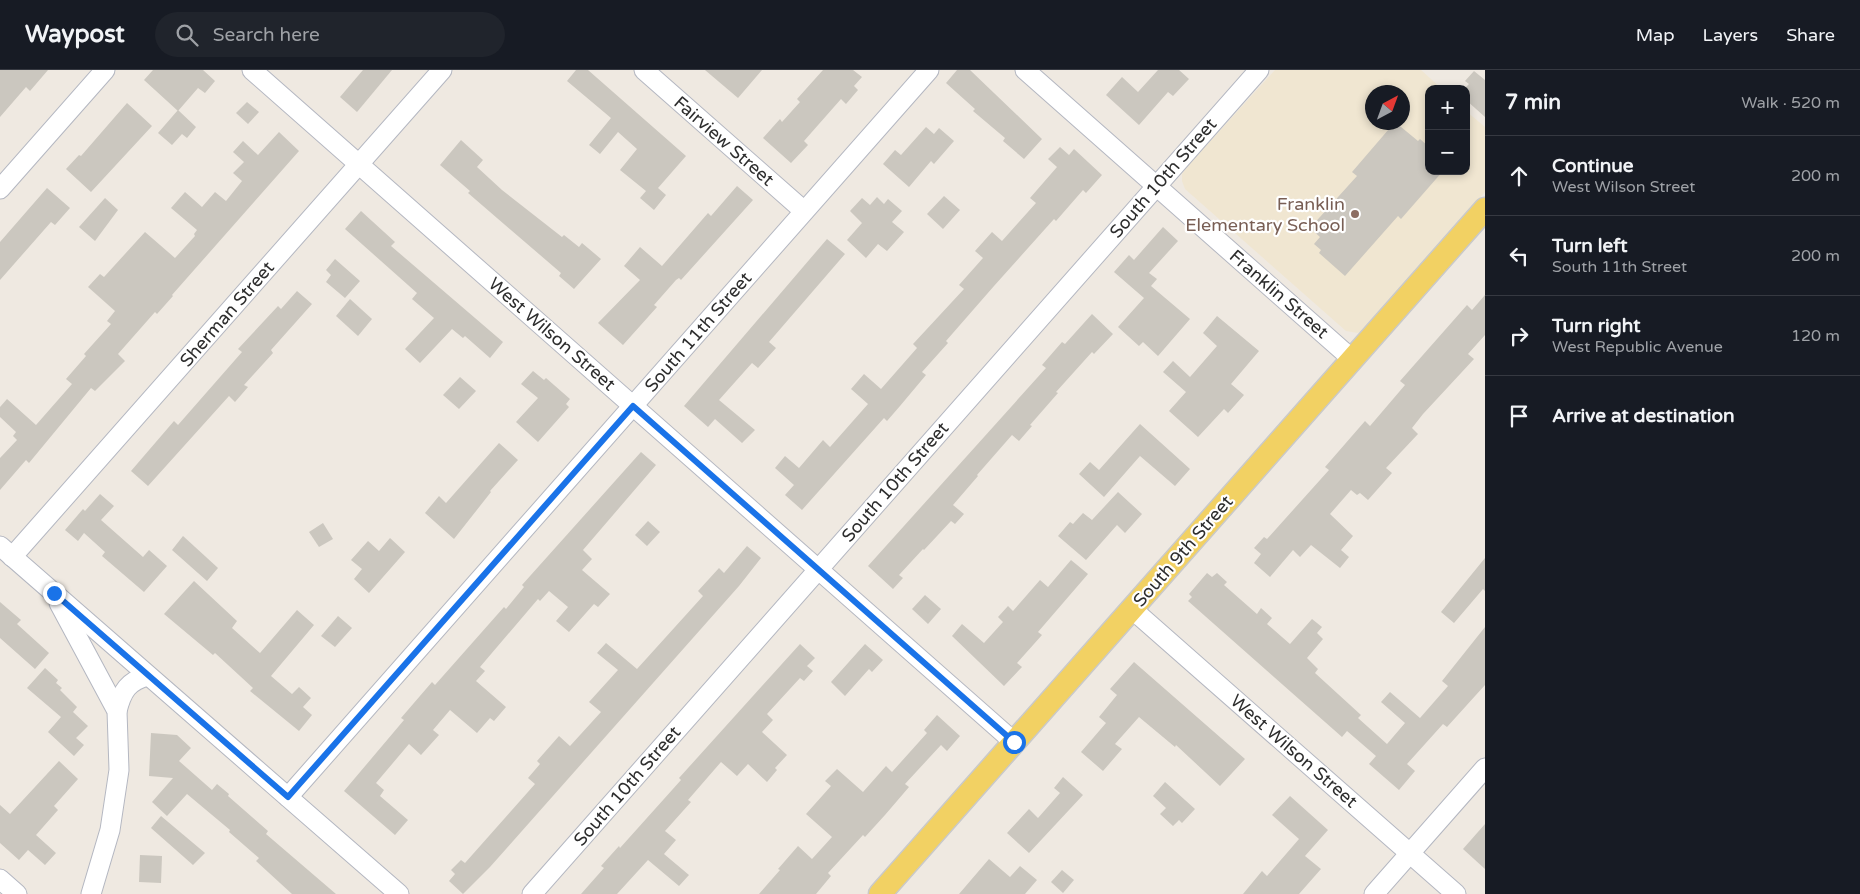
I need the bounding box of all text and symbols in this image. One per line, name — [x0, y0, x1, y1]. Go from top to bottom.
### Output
search box — [155, 12, 505, 57]
text: Waypost — [25, 20, 125, 49]
icon: search — [173, 21, 201, 49]
text: Search here — [213, 24, 320, 46]
text: Map — [1636, 24, 1675, 46]
text: Layers — [1703, 24, 1758, 46]
text: Share — [1786, 24, 1835, 46]
north arrow — [1365, 85, 1410, 130]
map controls — [1425, 85, 1470, 175]
button: + — [1425, 85, 1470, 130]
text: 7 min — [1505, 90, 1561, 115]
street label: Fairview Street — [669, 92, 779, 191]
text: Walk · 520 m — [1741, 93, 1840, 113]
street label: South 10th Street — [1105, 113, 1221, 243]
button: − — [1425, 130, 1470, 175]
text: Continue — [1552, 155, 1634, 177]
icon: ahead — [1505, 162, 1533, 190]
text: 200 m — [1791, 166, 1840, 186]
text: West Wilson Street — [1552, 177, 1695, 197]
place label: Franklin Elementary School — [1185, 193, 1345, 236]
marker: Franklin Elementary School — [1349, 208, 1361, 220]
text: Turn left — [1552, 235, 1628, 257]
icon: left — [1505, 242, 1533, 270]
street label: Franklin Street — [1225, 245, 1333, 343]
text: 200 m — [1791, 246, 1840, 266]
street label: Sherman Street — [175, 257, 279, 371]
text: South 11th Street — [1552, 257, 1687, 277]
street label: South 11th Street — [640, 267, 756, 397]
street label: West Wilson Street — [484, 273, 620, 395]
text: Turn right — [1552, 315, 1640, 337]
icon: right — [1505, 322, 1533, 350]
text: 120 m — [1791, 326, 1840, 346]
text: West Republic Avenue — [1552, 337, 1723, 357]
icon: arrive — [1505, 402, 1533, 430]
text: Arrive at destination — [1552, 405, 1735, 427]
street label: South 10th Street — [837, 417, 953, 547]
street label: South 9th Street — [1129, 491, 1238, 611]
route end — [43, 582, 66, 605]
street label: West Wilson Street — [1226, 690, 1362, 812]
street label: South 10th Street — [569, 721, 685, 851]
route start — [1003, 731, 1026, 754]

